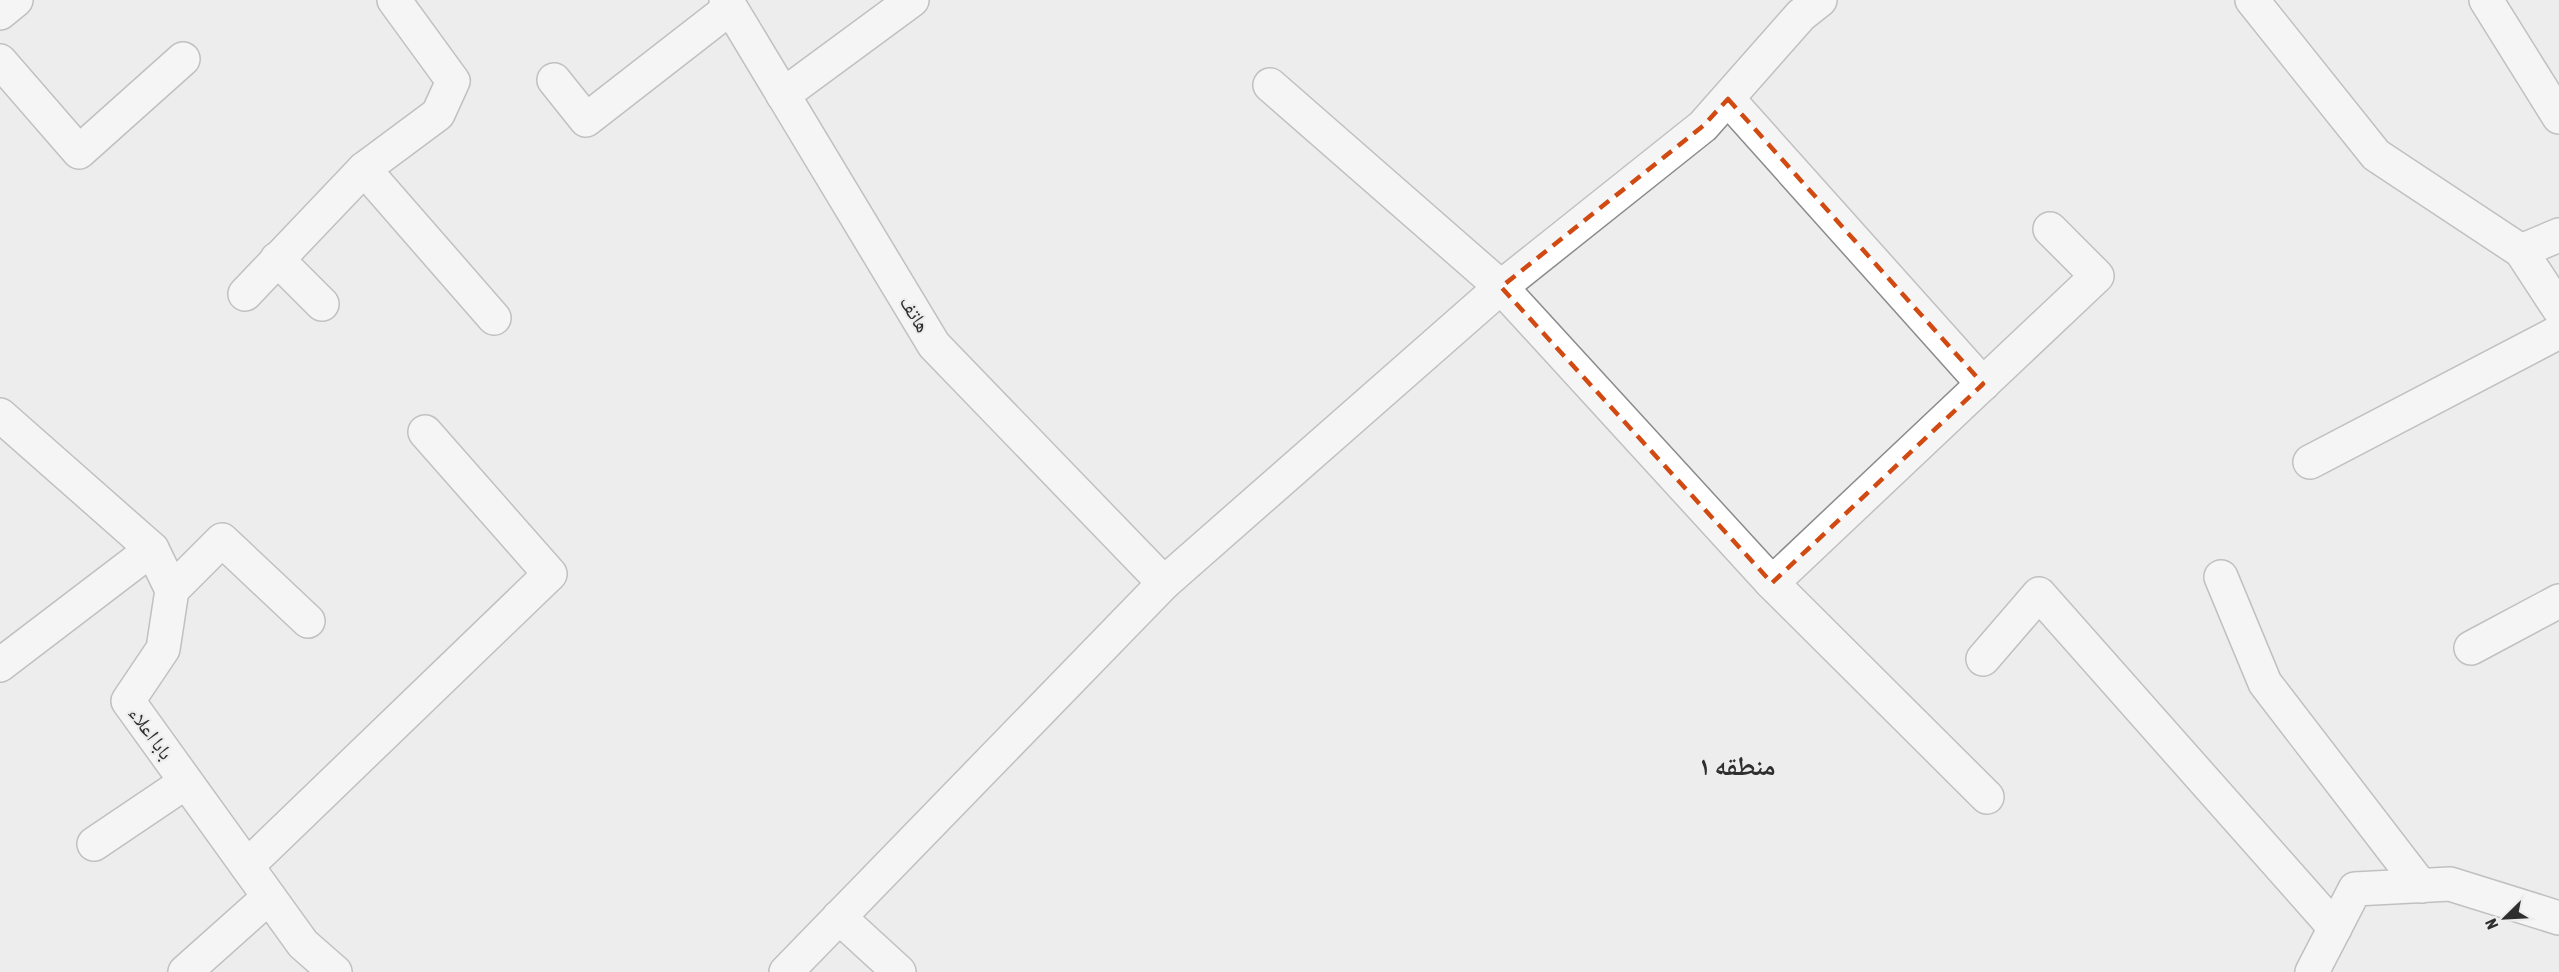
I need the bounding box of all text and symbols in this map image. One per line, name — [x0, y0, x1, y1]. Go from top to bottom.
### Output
street label: هاتف — [896, 291, 935, 336]
street label: بابا اعلاء — [124, 702, 178, 764]
district label: منطقه ۱ — [1698, 751, 1776, 781]
north arrow — [2475, 888, 2535, 948]
text: N — [2481, 916, 2501, 932]

